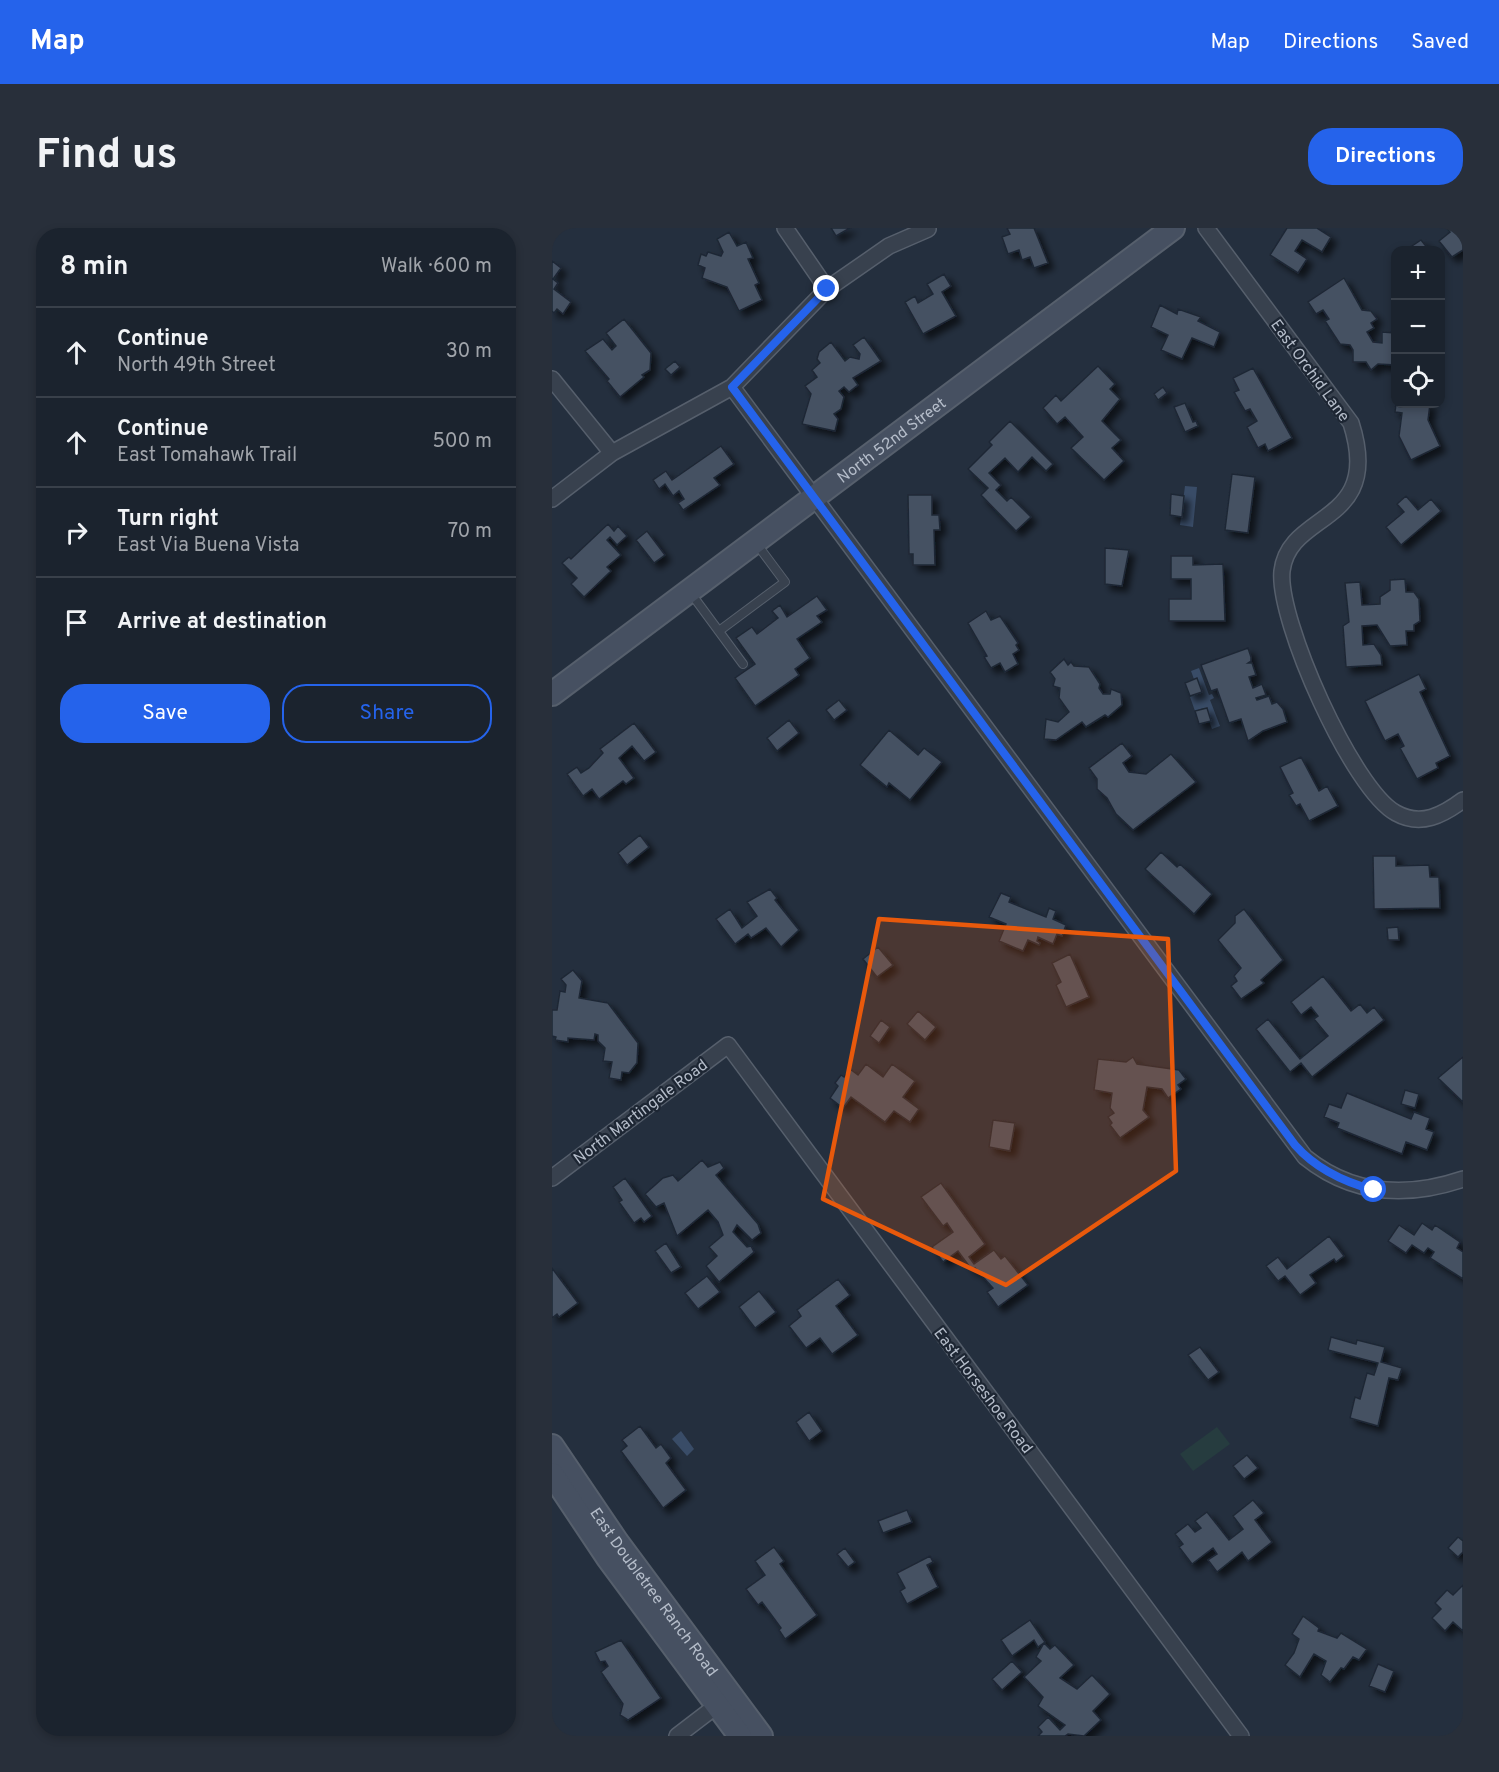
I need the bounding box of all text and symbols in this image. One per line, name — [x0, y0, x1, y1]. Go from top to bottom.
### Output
text: Map — [30, 24, 85, 60]
text: Map — [1210, 29, 1250, 56]
text: Directions — [1283, 29, 1378, 56]
text: Saved — [1411, 29, 1469, 56]
button: Directions — [1308, 128, 1463, 185]
text: Find us — [36, 130, 177, 183]
map controls — [1391, 246, 1445, 408]
button: + — [1391, 246, 1445, 300]
text: 8 min — [60, 251, 128, 284]
text: Walk · 600 m — [381, 254, 492, 280]
route end — [813, 275, 839, 301]
button: − — [1391, 300, 1445, 354]
street label: East Orchid Lane — [1265, 316, 1353, 426]
text: Continue — [117, 326, 208, 353]
icon: ahead — [60, 336, 93, 369]
text: 30 m — [446, 339, 492, 365]
text: North 49th Street — [117, 353, 276, 379]
button: locate — [1391, 354, 1445, 408]
street label: North 52nd Street — [834, 394, 951, 488]
text: Continue — [117, 416, 208, 443]
icon: ahead — [60, 426, 93, 459]
text: 500 m — [432, 429, 492, 455]
text: East Tomahawk Trail — [117, 443, 297, 469]
text: Turn right — [117, 506, 219, 533]
icon: right — [60, 516, 93, 549]
text: 70 m — [448, 519, 492, 545]
text: East Via Buena Vista — [117, 533, 300, 559]
icon: arrive — [60, 606, 93, 639]
text: Arrive at destination — [117, 609, 327, 636]
button: Save — [60, 684, 270, 743]
button: Share — [282, 684, 492, 743]
street label: North Martingale Road — [570, 1056, 712, 1170]
route start — [1360, 1176, 1386, 1202]
street label: East Horseshoe Road — [929, 1324, 1036, 1458]
street label: East Doubletree Ranch Road — [585, 1504, 721, 1681]

